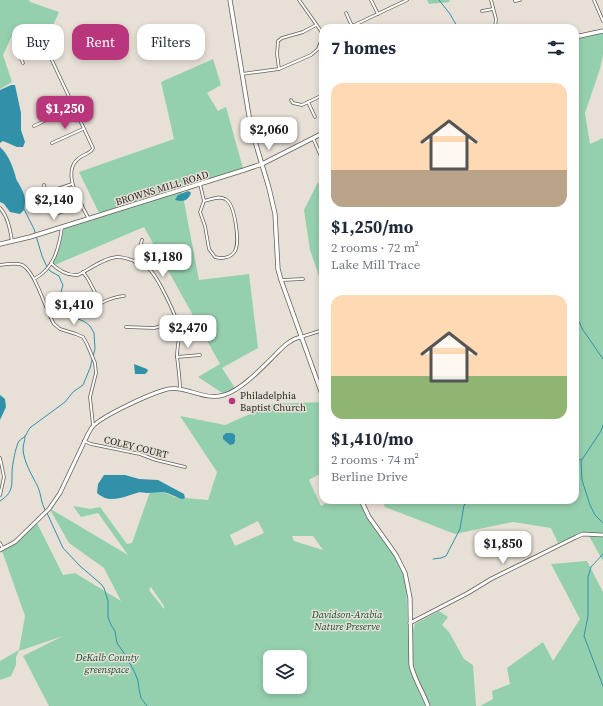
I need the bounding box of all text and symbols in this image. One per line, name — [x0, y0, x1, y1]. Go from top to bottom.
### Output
chip: Buy — [12, 24, 64, 60]
chip: Rent — [72, 24, 129, 60]
chip: Filters — [137, 24, 205, 60]
text: 7 homes — [331, 36, 396, 60]
icon: filters — [545, 37, 567, 59]
pin: $1,250 — [32, 96, 98, 130]
text: $1,250 — [45, 100, 85, 117]
icon: home — [413, 109, 485, 181]
pin: $2,060 — [236, 117, 302, 151]
text: $2,060 — [249, 121, 289, 138]
street label: BROWNS MILL ROAD — [114, 168, 210, 208]
pin: $2,140 — [21, 187, 87, 221]
text: $2,140 — [34, 191, 74, 208]
text: $1,250/mo — [331, 215, 413, 239]
text: 2 rooms · 72 m² — [331, 239, 419, 256]
pin: $1,180 — [130, 244, 196, 278]
text: $1,180 — [143, 248, 183, 265]
text: Lake Mill Trace — [331, 256, 420, 273]
pin: $1,410 — [41, 292, 107, 326]
text: $1,410 — [54, 296, 94, 313]
pin: $2,470 — [155, 315, 221, 349]
text: $2,470 — [168, 319, 208, 336]
icon: home — [413, 321, 485, 393]
place label: Philadelphia Baptist Church — [240, 389, 306, 414]
marker: Philadelphia Baptist Church — [227, 396, 237, 406]
text: $1,410/mo — [331, 427, 413, 451]
street label: COLEY COURT — [103, 433, 169, 461]
text: 2 rooms · 74 m² — [331, 451, 419, 468]
text: Berline Drive — [331, 468, 408, 485]
pin: $1,850 — [470, 531, 536, 565]
text: $1,850 — [483, 535, 523, 552]
park label: Davidson-Arabia Nature Preserve — [311, 608, 383, 633]
map controls — [263, 650, 307, 694]
button: layers — [263, 650, 307, 694]
park label: DeKalb County greenspace — [74, 651, 139, 676]

